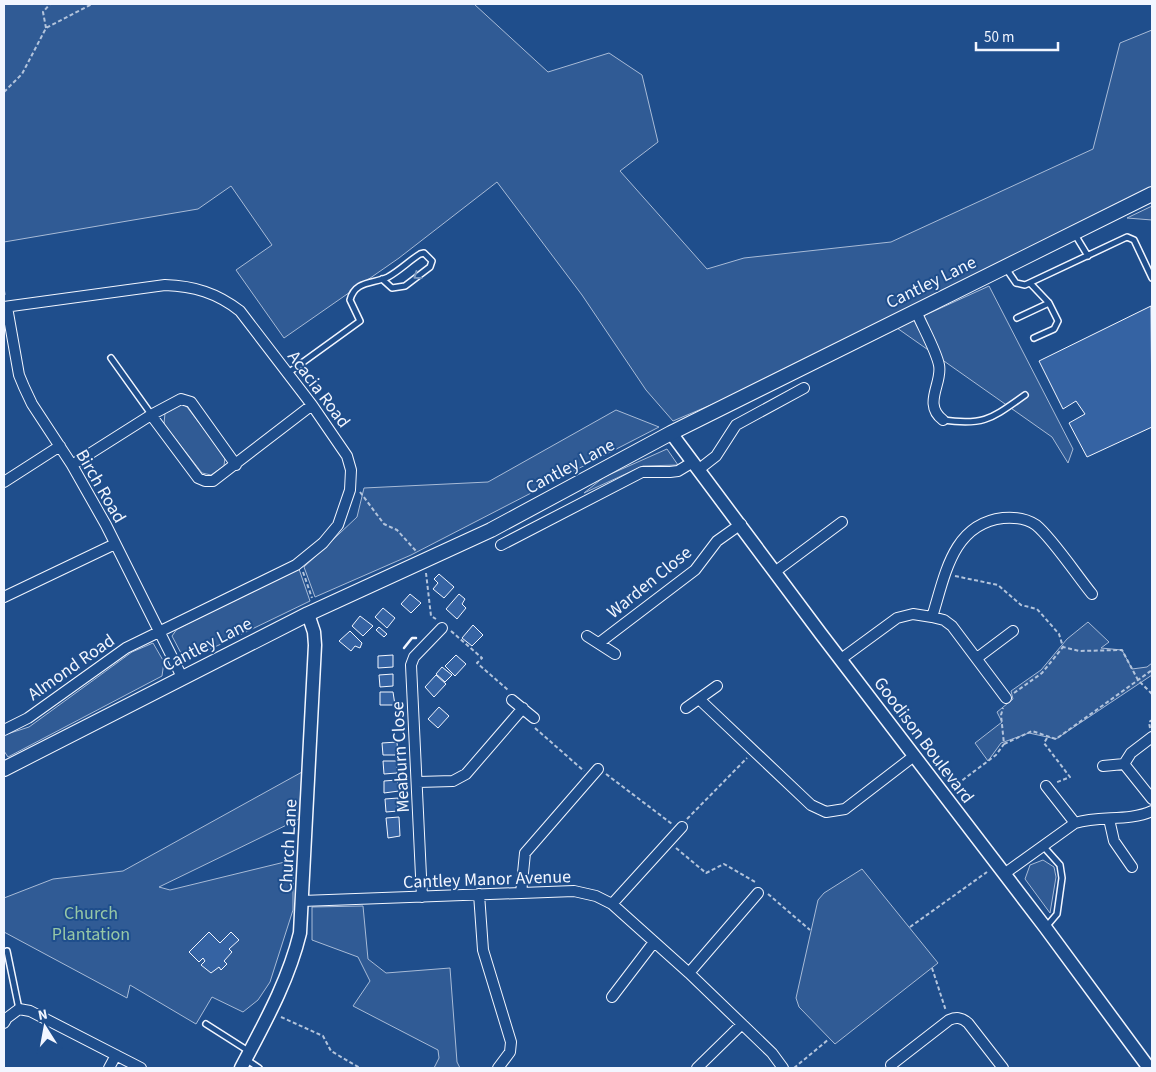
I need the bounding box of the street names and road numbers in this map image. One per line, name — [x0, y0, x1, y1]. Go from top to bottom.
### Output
street label: Cantley Lane — [882, 250, 981, 315]
street label: Acacia Road — [281, 346, 356, 433]
street label: Cantley Lane — [521, 432, 619, 500]
street label: Birch Road — [69, 445, 132, 528]
street label: Warden Close — [602, 540, 697, 624]
street label: Cantley Lane — [158, 611, 256, 678]
street label: Almond Road — [23, 628, 120, 707]
street label: Goodison Boulevard — [868, 672, 980, 809]
street label: Meaburn Close — [385, 701, 416, 813]
street label: Church Lane — [274, 798, 303, 894]
street label: Cantley Manor Avenue — [403, 864, 571, 895]

